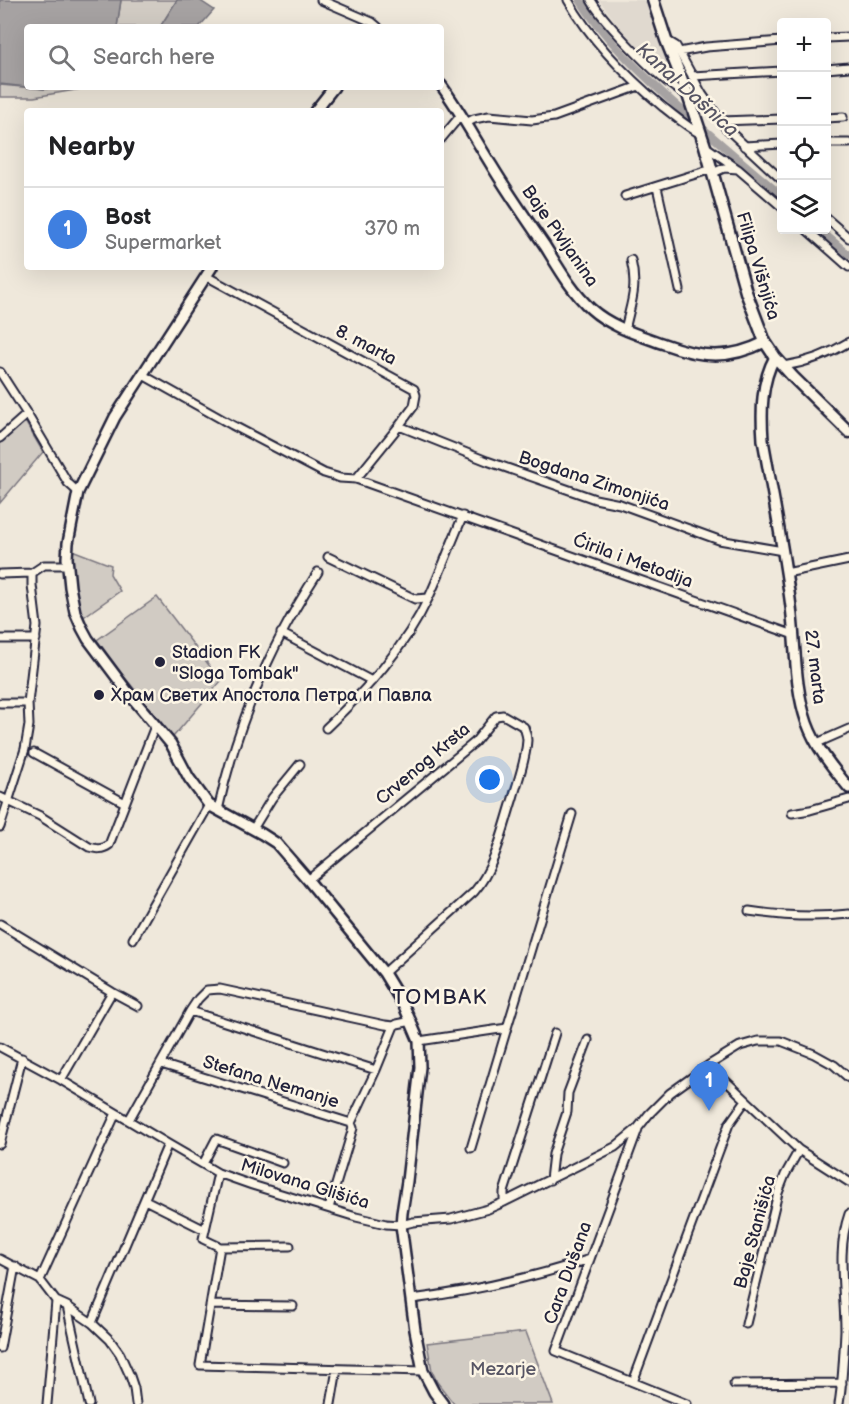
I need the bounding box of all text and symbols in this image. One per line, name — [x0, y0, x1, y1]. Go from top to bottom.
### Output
map controls — [777, 18, 831, 234]
button: + — [777, 18, 831, 72]
search box — [24, 24, 444, 90]
water label: Kanal Dašnica — [631, 38, 743, 142]
icon: search — [45, 41, 78, 74]
text: Search here — [93, 44, 215, 71]
button: − — [777, 72, 831, 126]
button: locate — [777, 126, 831, 180]
text: Nearby — [48, 132, 135, 163]
button: layers — [777, 180, 831, 234]
street label: Baje Pivljanina — [517, 181, 603, 291]
text: Bost — [105, 204, 151, 231]
street label: Filipa Višnjića — [732, 209, 784, 323]
text: 1 — [63, 217, 72, 241]
text: 370 m — [364, 217, 420, 241]
text: Supermarket — [105, 231, 221, 255]
street label: 8. marta — [332, 320, 400, 370]
street label: Bogdana Zimonjića — [516, 447, 672, 515]
street label: Ćirila i Metodija — [570, 528, 697, 592]
street label: 27. marta — [800, 629, 830, 705]
place label: Stadion FK "Sloga Tombak" — [172, 642, 299, 684]
marker: Stadion FK "Sloga Tombak" — [153, 655, 167, 669]
place label: Храм Светих Апостола Петра и Павла — [111, 685, 432, 706]
marker: Храм Светих Апостола Петра и Павла — [92, 688, 106, 702]
street label: Crvenog Krsta — [372, 719, 474, 809]
your location — [475, 765, 504, 794]
district label: TOMBAK — [392, 985, 488, 1010]
street label: Stefana Nemanje — [200, 1051, 342, 1113]
pin: 1 — [690, 1062, 728, 1111]
street label: Milovana Glišića — [238, 1154, 372, 1214]
street label: Baje Stanišića — [730, 1173, 780, 1291]
street label: Cara Dušana — [540, 1219, 596, 1327]
park label: Mezarje — [470, 1359, 536, 1380]

